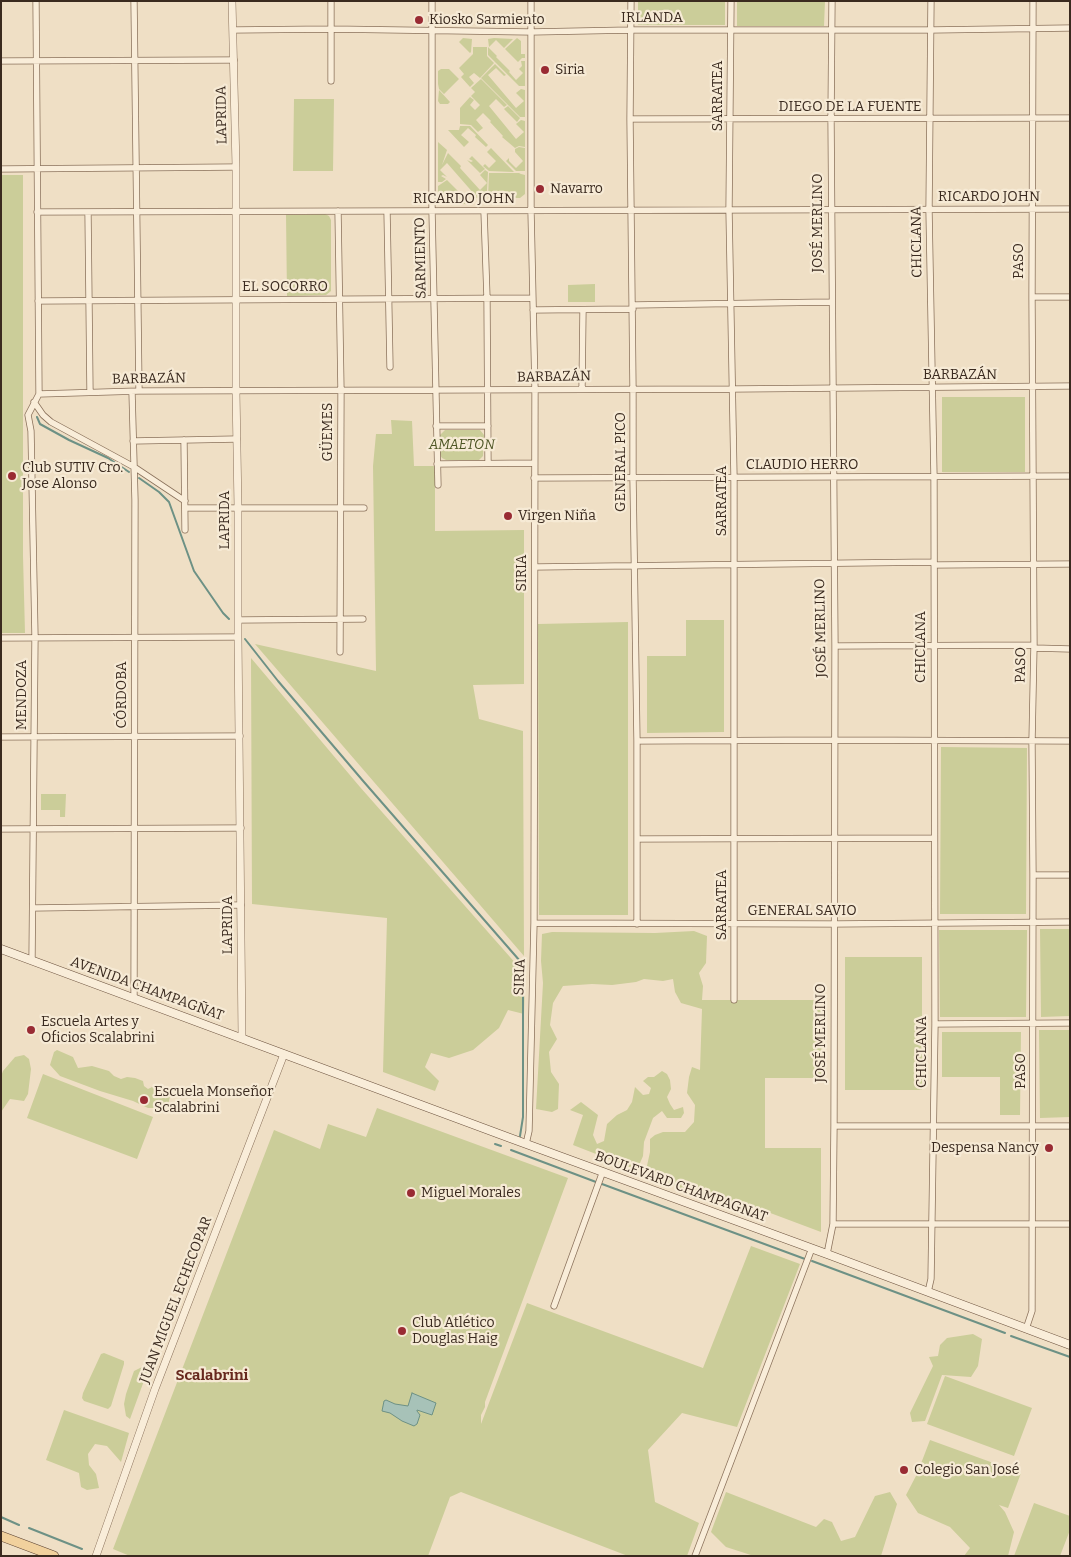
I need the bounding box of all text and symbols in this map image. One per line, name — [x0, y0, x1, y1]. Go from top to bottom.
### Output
street label: IRLANDA — [621, 10, 683, 26]
place label: Kiosko Sarmiento — [429, 12, 545, 28]
marker: Kiosko Sarmiento — [413, 14, 425, 26]
street label: SARRATEA — [710, 61, 726, 131]
place label: Siria — [555, 62, 585, 78]
marker: Siria — [539, 64, 551, 76]
street label: LAPRIDA — [213, 85, 231, 145]
street label: DIEGO DE LA FUENTE — [778, 99, 922, 115]
street label: JOSÉ MERLINO — [810, 173, 826, 273]
place label: Navarro — [550, 181, 603, 197]
marker: Navarro — [534, 183, 546, 195]
street label: RICARDO JOHN — [938, 189, 1040, 205]
street label: RICARDO JOHN — [413, 191, 515, 207]
street label: CHICLANA — [908, 206, 926, 278]
street label: SARMIENTO — [412, 217, 430, 299]
street label: PASO — [1011, 243, 1027, 279]
street label: EL SOCORRO — [242, 279, 328, 295]
street label: BARBAZÁN — [923, 367, 997, 383]
street label: BARBAZÁN — [517, 368, 591, 386]
street label: BARBAZÁN — [112, 370, 186, 388]
street label: GÜEMES — [320, 403, 336, 461]
street label: GENERAL PICO — [613, 412, 629, 512]
park label: AMAETON — [429, 437, 495, 453]
street label: CLAUDIO HERRO — [746, 457, 858, 473]
place label: Club SUTIV Cro. Jose Alonso — [22, 460, 123, 492]
street label: SARRATEA — [714, 466, 730, 536]
marker: Club SUTIV Cro. Jose Alonso — [6, 470, 18, 482]
street label: LAPRIDA — [217, 491, 233, 549]
place label: Virgen Niña — [518, 508, 596, 524]
marker: Virgen Niña — [502, 510, 514, 522]
street label: SIRIA — [514, 555, 530, 591]
street label: JOSÉ MERLINO — [812, 578, 830, 678]
street label: CHICLANA — [913, 611, 929, 683]
street label: PASO — [1012, 647, 1030, 683]
street label: MENDOZA — [14, 660, 30, 730]
street label: CÓRDOBA — [114, 661, 130, 729]
street label: SARRATEA — [714, 870, 730, 940]
street label: LAPRIDA — [220, 896, 236, 954]
street label: GENERAL SAVIO — [747, 903, 857, 919]
street label: AVENIDA CHAMPAGÑAT — [68, 953, 226, 1025]
street label: SIRIA — [511, 958, 529, 996]
street label: JOSÉ MERLINO — [813, 983, 829, 1083]
place label: Escuela Artes y Oficios Scalabrini — [41, 1014, 155, 1046]
street label: CHICLANA — [914, 1016, 930, 1088]
marker: Escuela Artes y Oficios Scalabrini — [25, 1024, 37, 1036]
street label: PASO — [1013, 1053, 1029, 1089]
place label: Escuela Monseñor Scalabrini — [154, 1084, 273, 1116]
marker: Escuela Monseñor Scalabrini — [138, 1094, 150, 1106]
place label: Despensa Nancy — [931, 1140, 1039, 1156]
marker: Despensa Nancy — [1043, 1142, 1055, 1154]
street label: BOULEVARD CHAMPAGNAT — [592, 1148, 770, 1226]
place label: Miguel Morales — [421, 1185, 521, 1201]
marker: Miguel Morales — [405, 1187, 417, 1199]
street label: JUAN MIGUEL ECHECOPAR — [136, 1214, 216, 1386]
place label: Club Atlético Douglas Haig — [412, 1315, 498, 1348]
marker: Club Atlético Douglas Haig — [396, 1325, 408, 1337]
district label: Scalabrini — [176, 1367, 248, 1385]
place label: Colegio San José — [914, 1462, 1019, 1478]
marker: Colegio San José — [898, 1464, 910, 1476]

